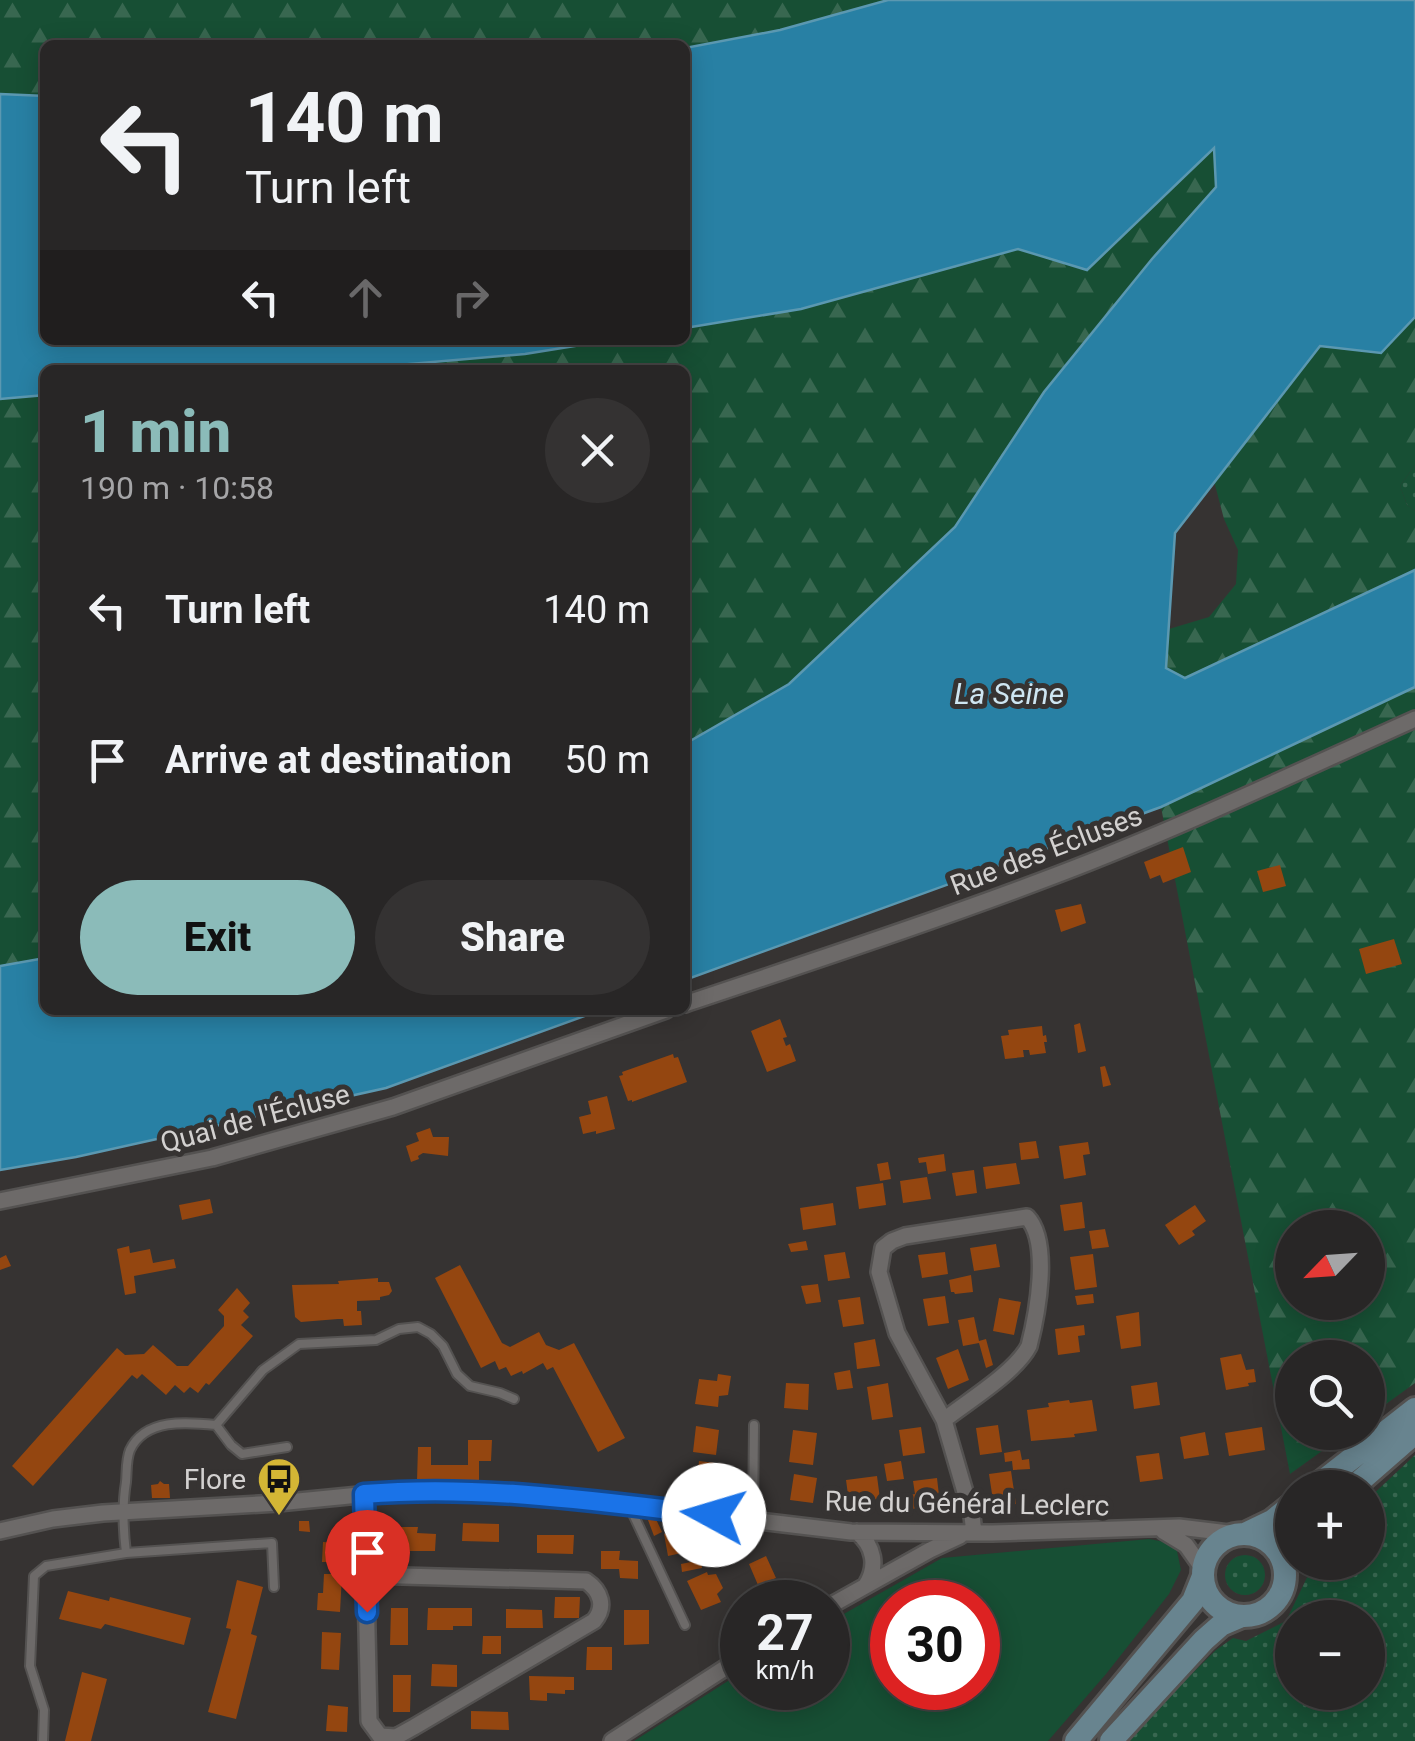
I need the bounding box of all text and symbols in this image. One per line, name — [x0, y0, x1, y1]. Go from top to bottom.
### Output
text: 140 m — [245, 77, 444, 159]
icon: left — [80, 80, 210, 210]
text: Turn left — [245, 161, 411, 214]
icon: left — [233, 270, 288, 325]
icon: ahead — [338, 270, 393, 325]
icon: right — [443, 270, 498, 325]
text: 1 min — [80, 396, 231, 467]
button: close — [545, 398, 650, 503]
text: 190 m · 10:58 — [80, 469, 274, 507]
icon: left — [80, 583, 135, 638]
text: Turn left — [165, 588, 310, 632]
text: 140 m — [543, 588, 650, 632]
water label: La Seine — [954, 676, 1064, 711]
icon: arrive — [80, 733, 135, 788]
text: Arrive at destination — [165, 738, 512, 782]
text: 50 m — [565, 738, 650, 782]
street label: Rue des Écluses — [946, 799, 1147, 902]
button: Exit — [80, 880, 355, 995]
button: Share — [375, 880, 650, 995]
street label: Quai de l'Écluse — [157, 1077, 353, 1160]
north arrow — [1275, 1210, 1385, 1320]
map controls — [1275, 1210, 1385, 1710]
button: search — [1275, 1340, 1385, 1450]
bus stop icon: Flore — [256, 1456, 302, 1517]
place label: Flore — [184, 1463, 246, 1496]
position arrow — [662, 1463, 766, 1567]
button: + — [1275, 1470, 1385, 1580]
street label: Rue du Général Leclerc — [824, 1485, 1110, 1522]
pin — [325, 1510, 410, 1613]
icon: arrive — [340, 1525, 395, 1580]
speed limit sign: 30 — [870, 1580, 1000, 1710]
button: − — [1275, 1600, 1385, 1710]
text: 27 — [756, 1604, 814, 1662]
text: km/h — [756, 1656, 814, 1685]

